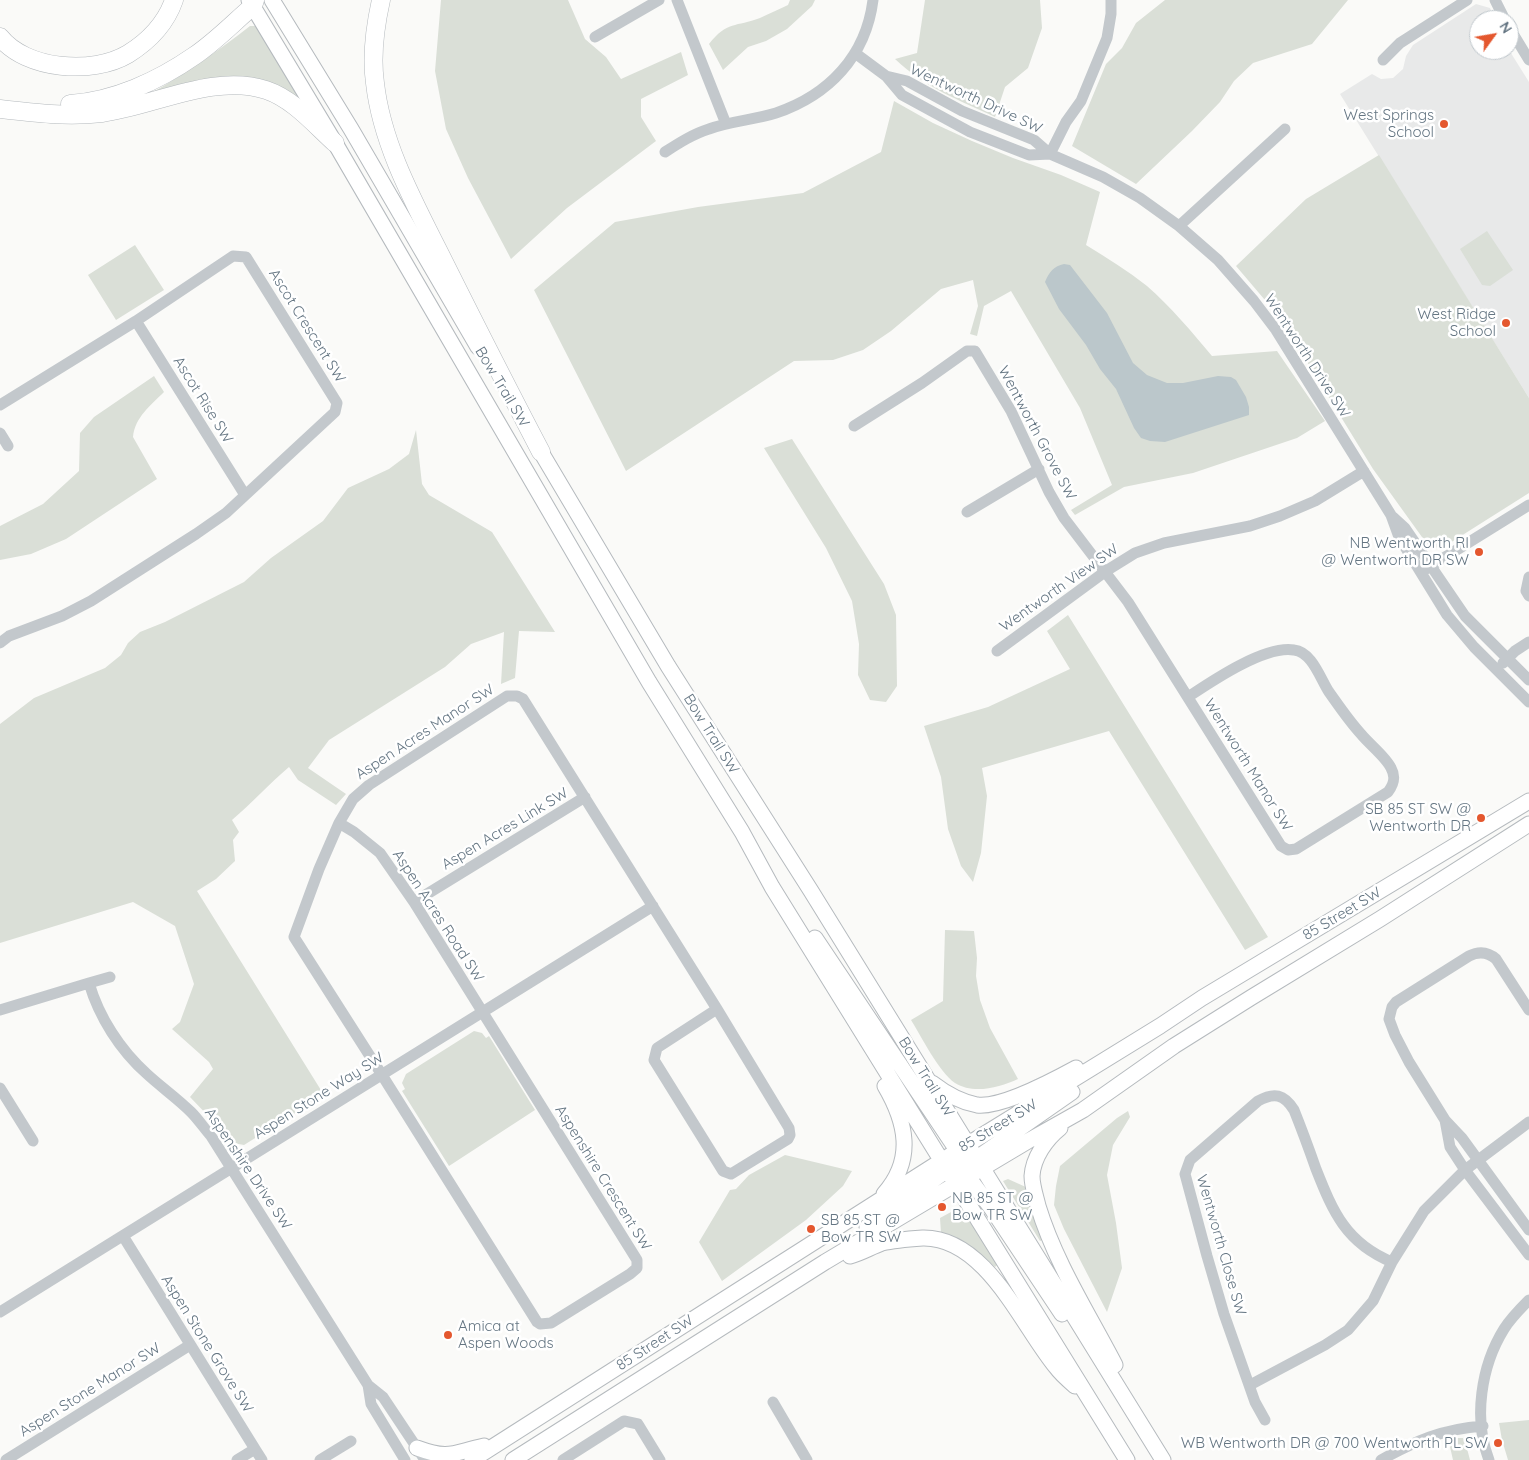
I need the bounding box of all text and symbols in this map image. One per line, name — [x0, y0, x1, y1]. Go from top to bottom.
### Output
north arrow — [1469, 10, 1519, 60]
text: N — [1496, 18, 1516, 37]
street label: Wentworth Drive SW — [907, 60, 1045, 138]
place label: West Springs School — [1344, 106, 1434, 141]
marker: West Springs School — [1438, 118, 1450, 130]
street label: Ascot Crescent SW — [265, 266, 349, 386]
street label: Wentworth Drive SW — [1260, 291, 1354, 421]
place label: West Ridge School — [1417, 305, 1496, 340]
marker: West Ridge School — [1500, 317, 1512, 329]
street label: Bow Trail SW — [471, 343, 533, 431]
street label: Ascot Rise SW — [169, 353, 237, 447]
street label: Wentworth Grove SW — [994, 363, 1080, 503]
place label: NB Wentworth RI @ Wentworth DR SW — [1322, 534, 1469, 569]
street label: Wentworth View SW — [996, 540, 1122, 636]
marker: NB Wentworth RI @ Wentworth DR SW — [1473, 546, 1485, 558]
street label: Aspen Acres Manor SW — [352, 680, 498, 784]
street label: Bow Trail SW — [679, 691, 743, 777]
street label: Wentworth Manor SW — [1200, 695, 1296, 835]
street label: Aspen Acres Link SW — [438, 784, 572, 874]
place label: SB 85 ST SW @ Wentworth DR — [1365, 800, 1471, 835]
marker: SB 85 ST SW @ Wentworth DR — [1475, 812, 1487, 824]
street label: Aspen Acres Road SW — [389, 847, 487, 985]
street label: 85 Street SW — [1299, 884, 1385, 944]
street label: Bow Trail SW — [894, 1034, 958, 1120]
street label: Aspen Stone Way SW — [251, 1049, 387, 1143]
street label: 85 Street SW — [955, 1096, 1041, 1156]
street label: Aspenshire Crescent SW — [551, 1102, 655, 1254]
street label: Aspenshire Drive SW — [201, 1105, 295, 1233]
street label: Wentworth Close SW — [1192, 1173, 1250, 1317]
place label: NB 85 ST @ Bow TR SW — [952, 1189, 1033, 1224]
marker: NB 85 ST @ Bow TR SW — [936, 1201, 948, 1213]
place label: SB 85 ST @ Bow TR SW — [821, 1211, 901, 1246]
marker: SB 85 ST @ Bow TR SW — [805, 1223, 817, 1235]
street label: Aspen Stone Grove SW — [157, 1272, 257, 1416]
street label: 85 Street SW — [613, 1311, 697, 1375]
place label: Amica at Aspen Woods — [458, 1317, 554, 1352]
marker: Amica at Aspen Woods — [442, 1329, 454, 1341]
street label: Aspen Stone Manor SW — [16, 1339, 164, 1441]
place label: WB Wentworth DR @ 700 Wentworth PL SW — [1181, 1434, 1488, 1452]
marker: WB Wentworth DR @ 700 Wentworth PL SW — [1492, 1437, 1504, 1449]

